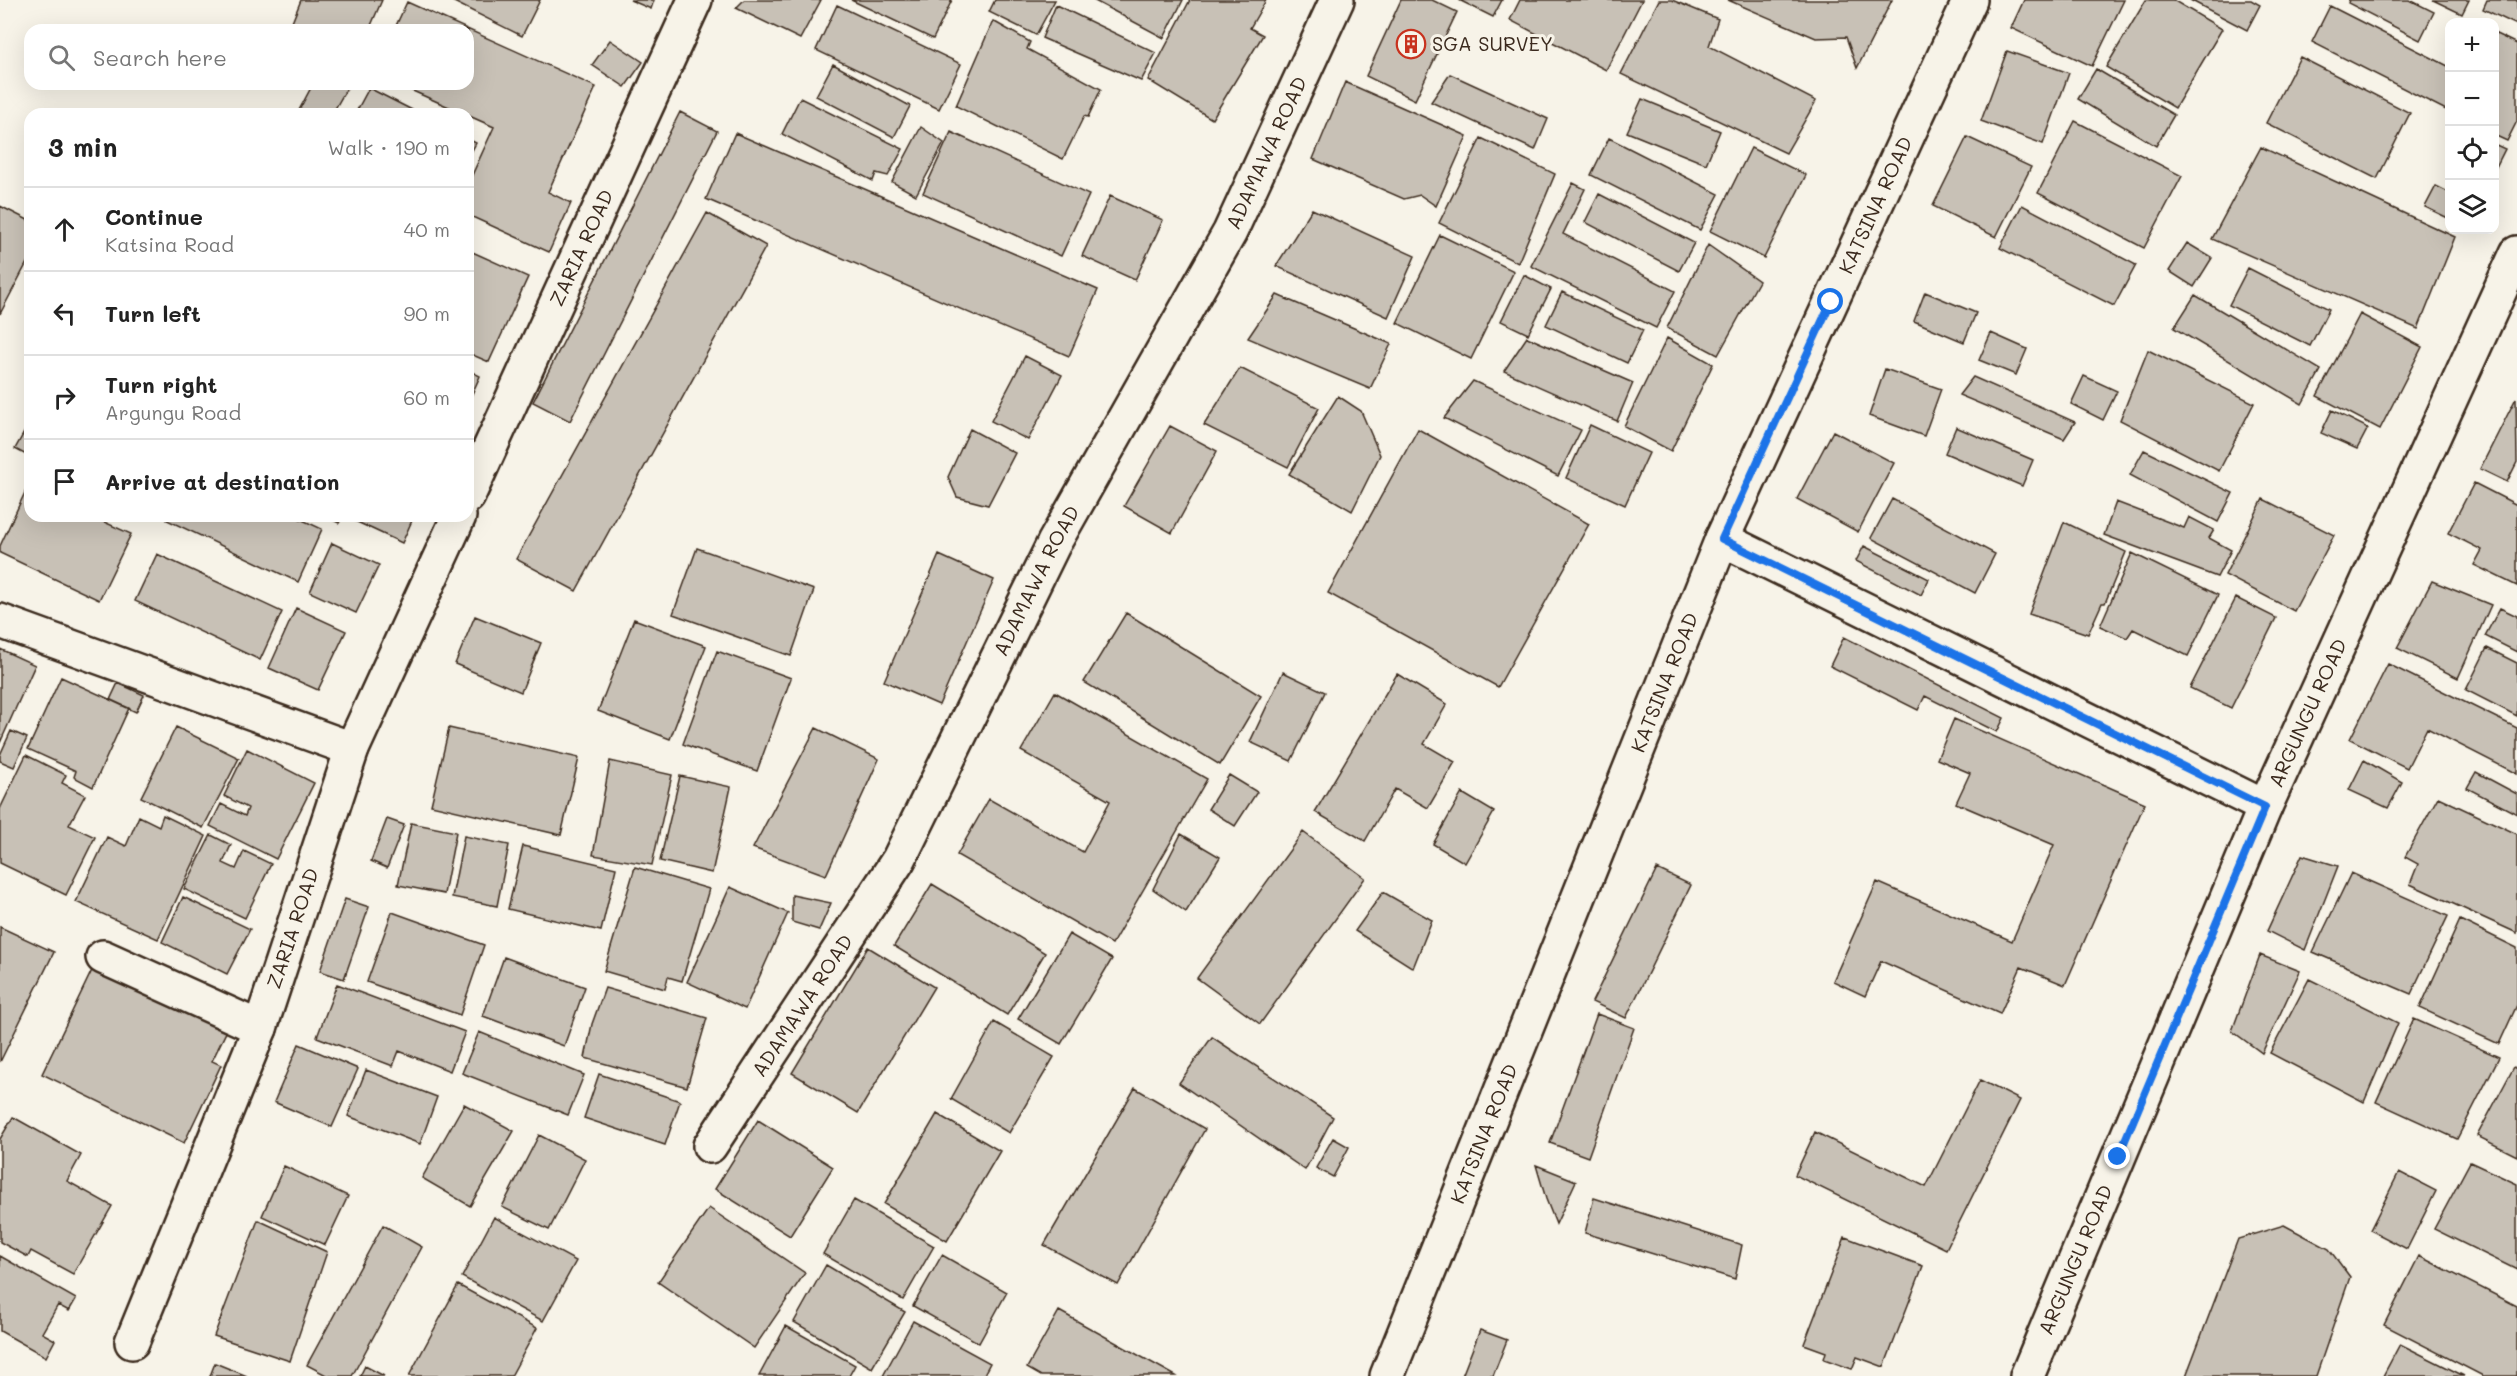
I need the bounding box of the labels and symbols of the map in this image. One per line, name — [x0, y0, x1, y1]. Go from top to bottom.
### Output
building icon: SGA SURVEY — [1395, 28, 1427, 60]
place label: SGA SURVEY — [1432, 30, 1553, 56]
street label: ADAMAWA ROAD — [1219, 72, 1312, 233]
street label: KATSINA ROAD — [1832, 132, 1918, 278]
street label: ZARIA ROAD — [543, 185, 619, 310]
route start — [1817, 288, 1843, 314]
street label: ADAMAWA ROAD — [987, 500, 1085, 660]
street label: KATSINA ROAD — [1624, 608, 1703, 756]
street label: ARGUNGU ROAD — [2262, 634, 2352, 791]
street label: ZARIA ROAD — [260, 864, 324, 992]
street label: ADAMAWA ROAD — [745, 929, 858, 1081]
street label: KATSINA ROAD — [1443, 1060, 1523, 1207]
route end — [2104, 1143, 2130, 1169]
street label: ARGUNGU ROAD — [2032, 1180, 2118, 1338]

